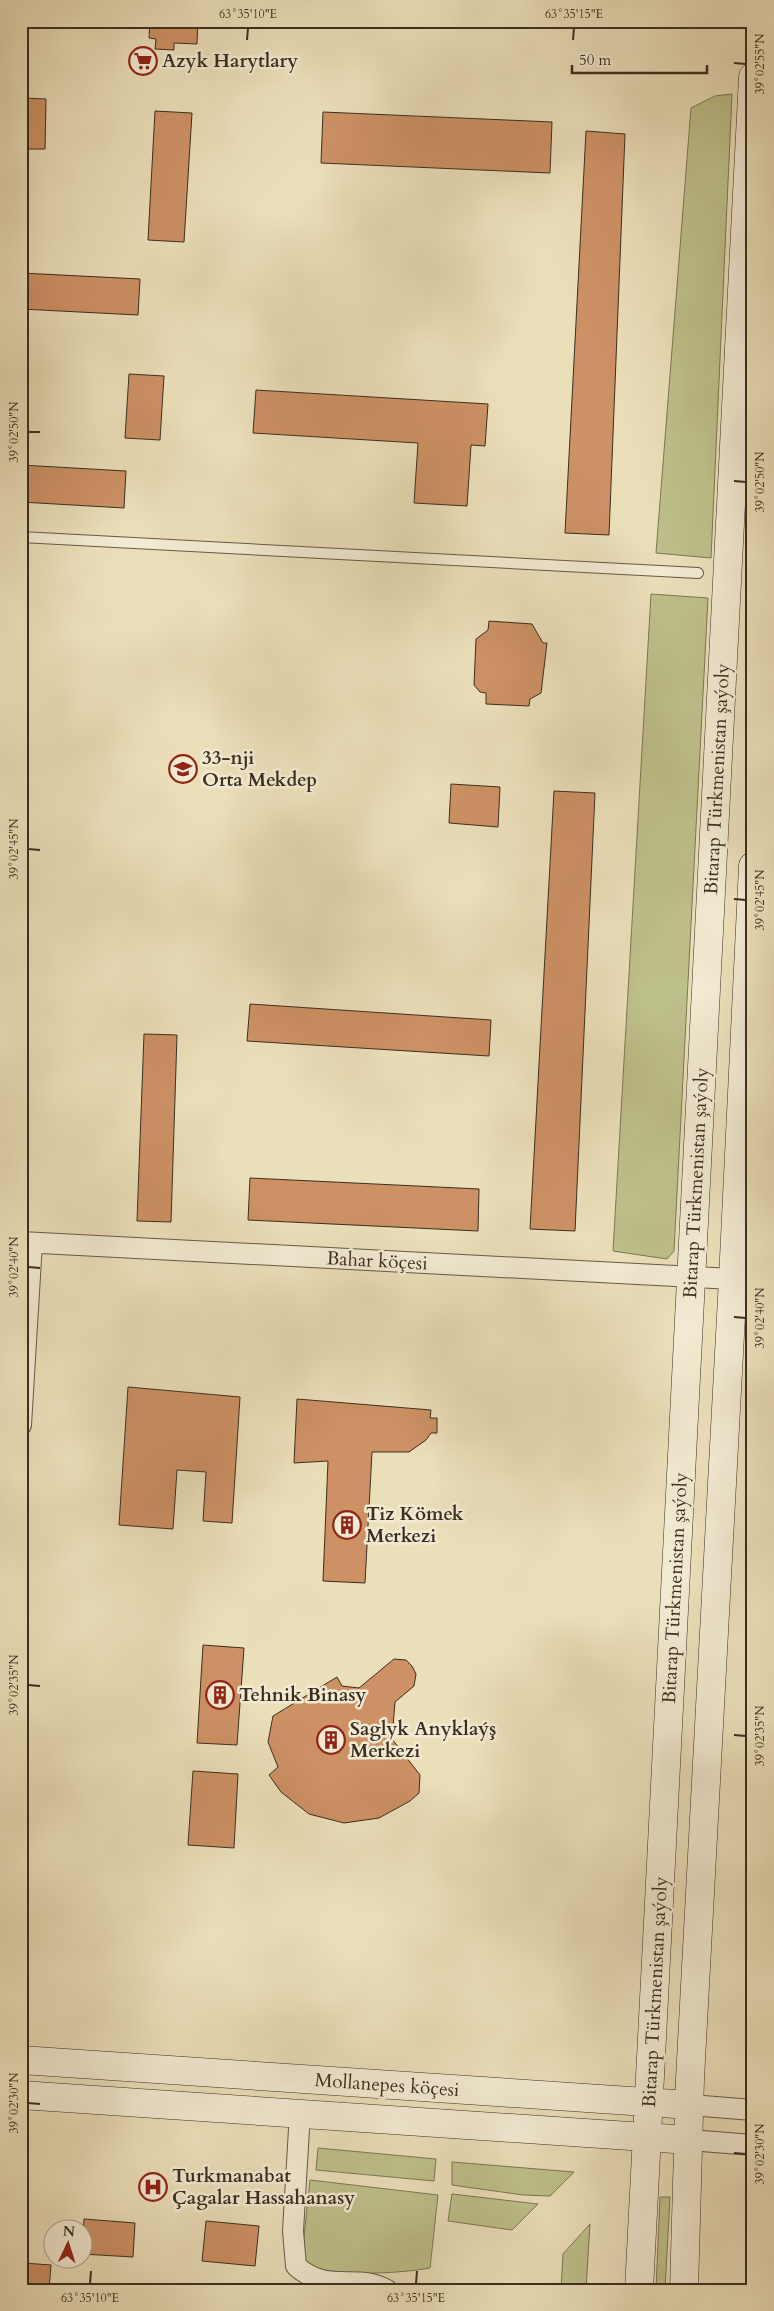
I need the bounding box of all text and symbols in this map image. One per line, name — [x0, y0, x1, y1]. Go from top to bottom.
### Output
text: 63°35'10"E — [219, 6, 277, 22]
text: 63°35'15"E — [545, 6, 603, 22]
text: 39°02'55"N — [752, 33, 768, 94]
scale bar — [572, 42, 706, 74]
supermarket icon: Azyk Harytlary — [128, 46, 158, 76]
place label: Azyk Harytlary — [162, 48, 298, 74]
text: 50 m — [579, 50, 611, 70]
text: 39°02'50"N — [6, 401, 22, 462]
text: 39°02'50"N — [752, 451, 768, 512]
street label: Bitarap Türkmenistan şaýoly — [698, 663, 736, 895]
place label: 33-nji Orta Mekdep — [202, 745, 317, 793]
school or university icon: 33-nji Orta Mekdep — [168, 754, 198, 784]
text: 39°02'45"N — [6, 818, 22, 879]
text: 39°02'45"N — [752, 869, 768, 930]
street label: Bitarap Türkmenistan şaýoly — [677, 1067, 715, 1299]
text: 39°02'40"N — [6, 1236, 22, 1297]
street label: Bahar köçesi — [326, 1245, 428, 1277]
text: 39°02'40"N — [752, 1287, 768, 1348]
street label: Bitarap Türkmenistan şaýoly — [656, 1472, 694, 1704]
place label: Tiz Kömek Merkezi — [366, 1501, 464, 1549]
building icon: Tiz Kömek Merkezi — [332, 1510, 362, 1540]
text: 39°02'35"N — [6, 1654, 22, 1715]
building icon: Tehnik Binasy — [205, 1680, 235, 1710]
place label: Tehnik Binasy — [239, 1682, 366, 1708]
text: 39°02'35"N — [752, 1705, 768, 1766]
place label: Saglyk Anyklaýş Merkezi — [350, 1716, 496, 1764]
building icon: Saglyk Anyklaýş Merkezi — [316, 1725, 346, 1755]
street label: Bitarap Türkmenistan şaýoly — [636, 1876, 674, 2108]
street label: Mollanepes köçesi — [314, 2067, 460, 2103]
text: 39°02'30"N — [6, 2072, 22, 2133]
text: 39°02'30"N — [752, 2123, 768, 2184]
place label: Turkmanabat Çagalar Hassahanasy — [172, 2163, 355, 2211]
hospital icon: Turkmanabat Çagalar Hassahanasy — [138, 2172, 168, 2202]
north arrow — [42, 2218, 92, 2268]
text: N — [62, 2222, 76, 2241]
text: 63°35'10"E — [61, 2290, 119, 2306]
text: 63°35'15"E — [387, 2290, 445, 2306]

